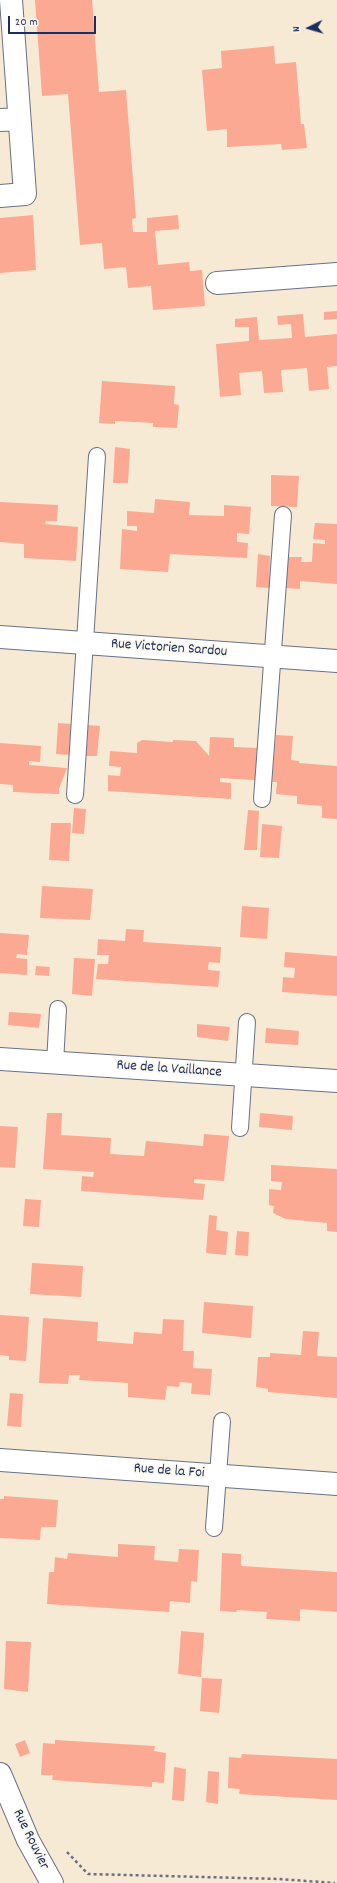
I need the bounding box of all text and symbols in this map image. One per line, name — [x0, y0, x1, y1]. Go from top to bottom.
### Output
scale bar — [10, 8, 98, 34]
north arrow — [289, 8, 329, 48]
text: 20 m — [15, 14, 38, 31]
text: N — [289, 26, 305, 32]
street label: Rue Victorien Sardou — [110, 636, 228, 662]
street label: Rue de la Vaillance — [116, 1057, 222, 1083]
street label: Rue de la Foi — [133, 1461, 205, 1483]
street label: Rue Rouvier — [8, 1807, 52, 1873]

